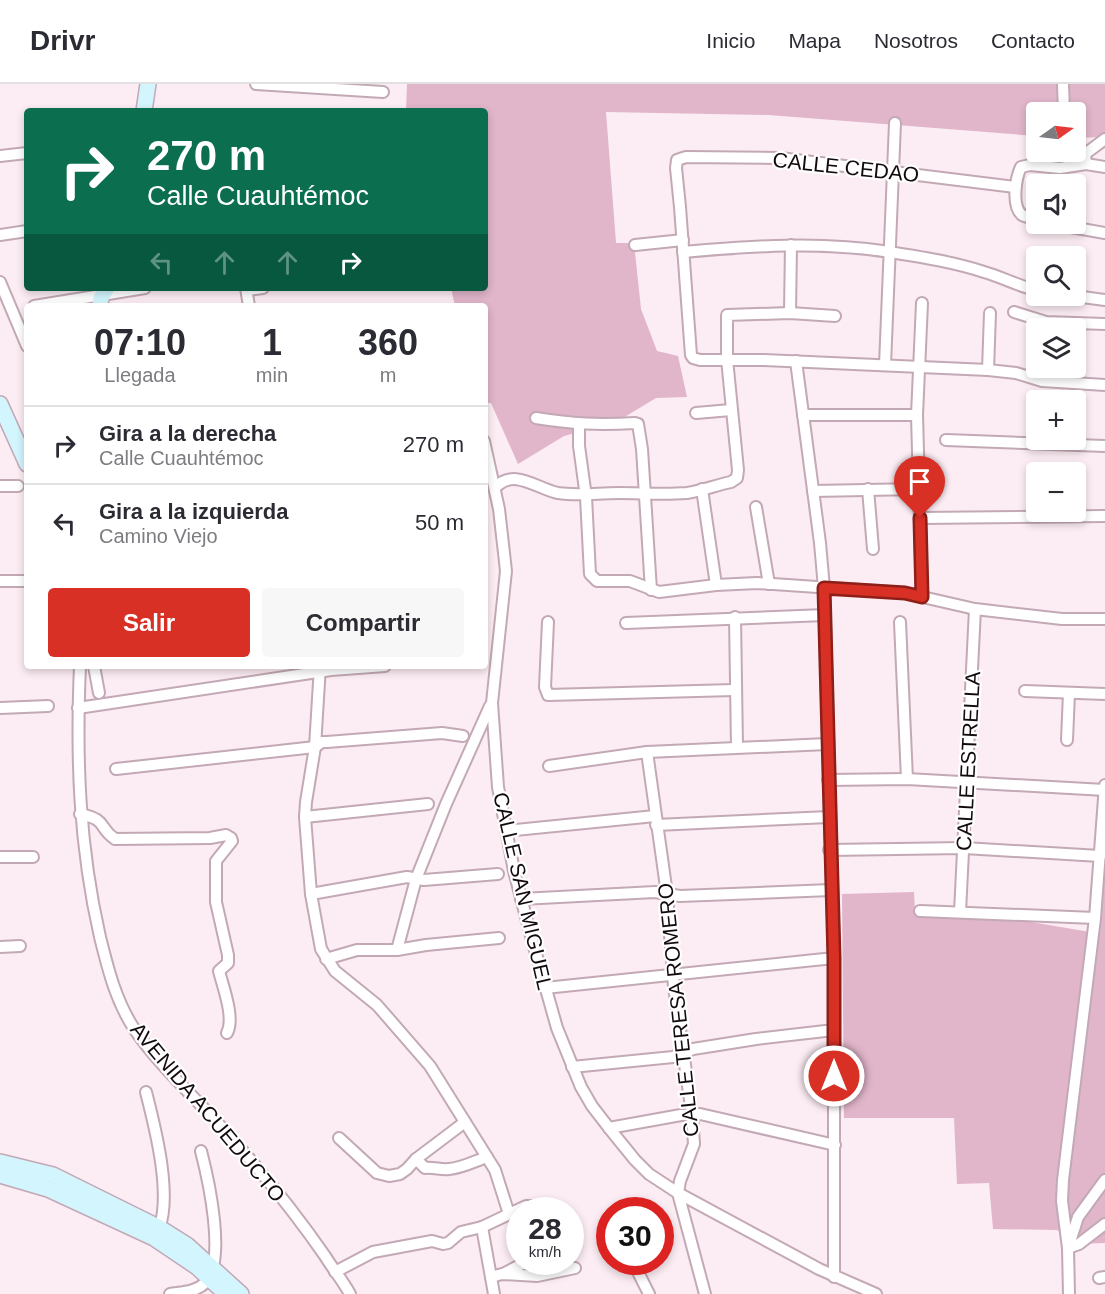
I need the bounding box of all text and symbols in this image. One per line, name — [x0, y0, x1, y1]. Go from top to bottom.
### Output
text: Drivr — [30, 25, 95, 56]
text: Inicio — [706, 29, 755, 52]
text: Mapa — [788, 29, 841, 52]
text: Nosotros — [874, 29, 958, 52]
text: Contacto — [991, 29, 1075, 52]
north arrow — [1026, 102, 1086, 162]
map controls — [1026, 102, 1086, 522]
icon: right — [48, 132, 126, 210]
text: 270 m — [147, 132, 266, 179]
street label: CALLE CEDAO — [772, 148, 920, 186]
button: sound — [1026, 174, 1086, 234]
text: Calle Cuauhtémoc — [147, 181, 369, 211]
icon: left — [145, 246, 178, 279]
icon: ahead — [208, 246, 241, 279]
icon: ahead — [271, 246, 304, 279]
icon: right — [334, 246, 367, 279]
button: search — [1026, 246, 1086, 306]
button: layers — [1026, 318, 1086, 378]
text: 07:10 — [94, 322, 186, 363]
text: 1 — [262, 322, 282, 363]
text: 360 — [358, 322, 418, 363]
text: Llegada — [104, 364, 176, 386]
text: min — [256, 364, 288, 386]
text: m — [380, 364, 396, 386]
button: + — [1026, 390, 1086, 450]
text: Gira a la derecha — [99, 421, 276, 446]
icon: right — [48, 429, 81, 462]
text: 270 m — [403, 432, 464, 457]
text: Calle Cuauhtémoc — [99, 447, 264, 469]
pin — [894, 456, 945, 518]
button: − — [1026, 462, 1086, 522]
icon: arrive — [903, 465, 936, 498]
text: Gira a la izquierda — [99, 499, 289, 524]
icon: left — [48, 507, 81, 540]
text: 50 m — [415, 510, 464, 535]
text: Camino Viejo — [99, 525, 218, 547]
button: Salir — [48, 588, 250, 657]
button: Compartir — [262, 588, 464, 657]
street label: CALLE ESTRELLA — [952, 671, 984, 851]
street label: CALLE SAN MIGUEL — [489, 790, 557, 992]
street label: CALLE TERESA ROMERO — [653, 882, 703, 1138]
street label: AVENIDA ACUEDUCTO — [126, 1018, 290, 1206]
position arrow — [802, 1044, 866, 1108]
speed limit sign: 30 — [596, 1197, 674, 1275]
text: 28 — [528, 1212, 562, 1245]
text: km/h — [529, 1243, 561, 1260]

